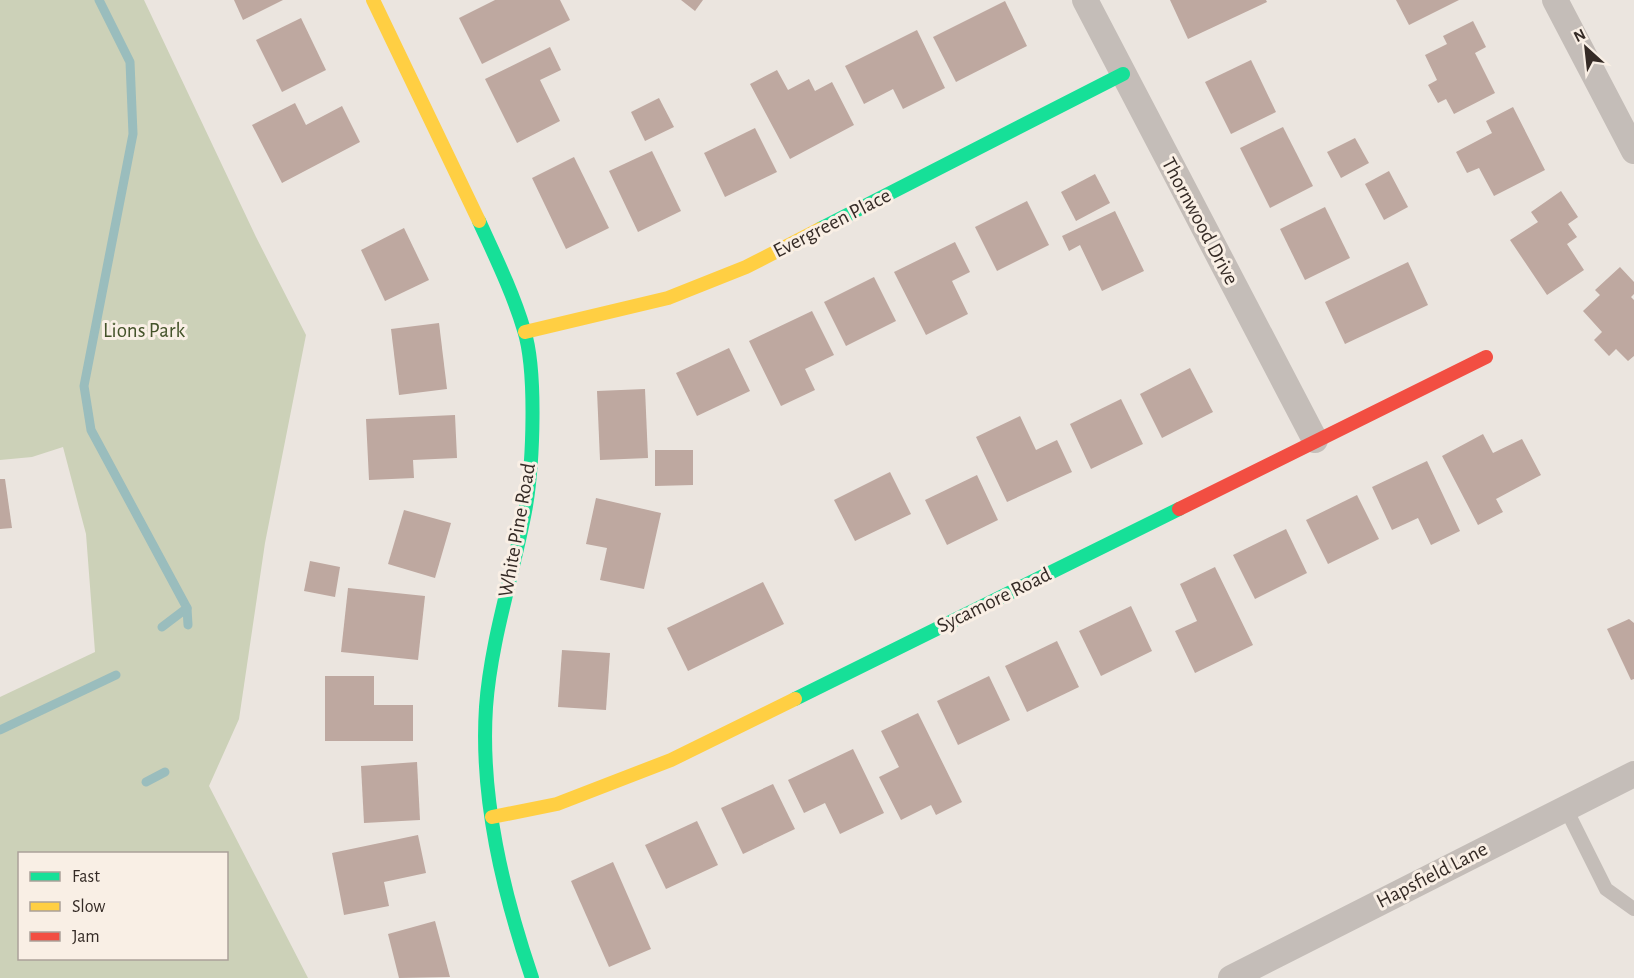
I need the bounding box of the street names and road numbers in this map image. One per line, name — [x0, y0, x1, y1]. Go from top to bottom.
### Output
street label: Thornwood Drive — [1158, 154, 1242, 288]
street label: Evergreen Place — [770, 184, 894, 262]
street label: White Pine Road — [495, 461, 539, 599]
street label: Sycamore Road — [934, 563, 1054, 637]
street label: Hapsfield Lane — [1373, 838, 1491, 912]

